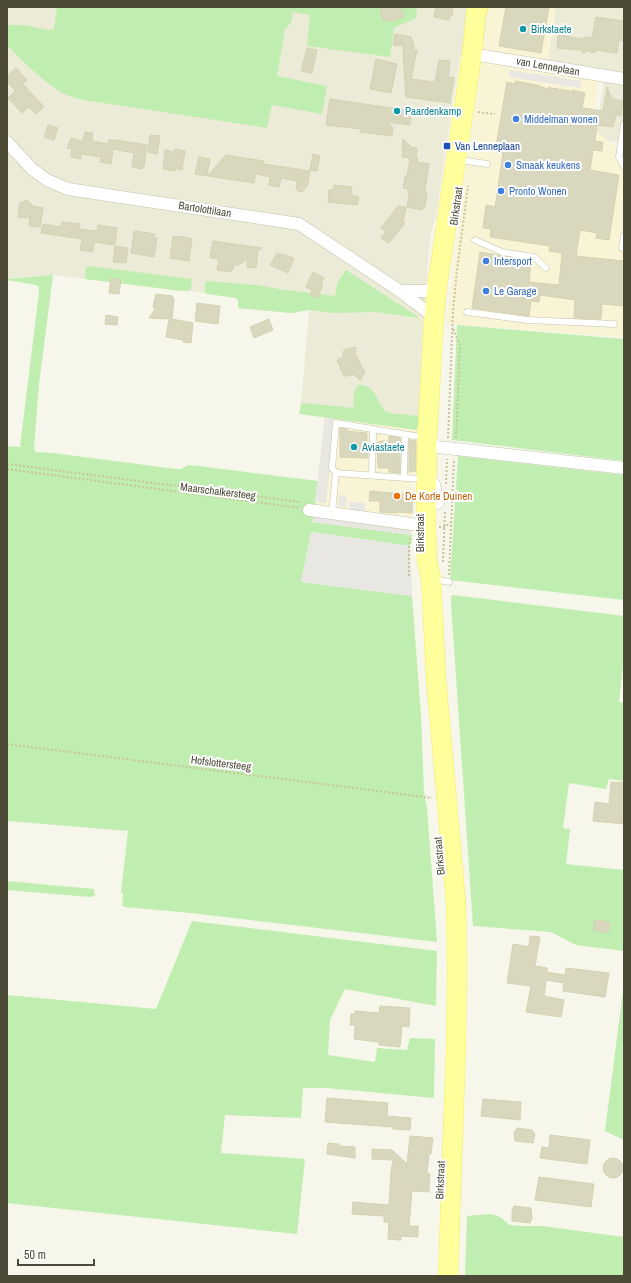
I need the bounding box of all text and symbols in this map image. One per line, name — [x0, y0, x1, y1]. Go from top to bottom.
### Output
place label: Birkstaete — [531, 22, 572, 36]
marker: Birkstaete — [518, 24, 528, 34]
street label: van Lenneplaan — [515, 54, 581, 78]
place label: Paardenkamp — [405, 104, 461, 118]
marker: Paardenkamp — [392, 106, 402, 116]
place label: Middelman wonen — [524, 112, 598, 126]
marker: Middelman wonen — [511, 114, 521, 124]
place label: Van Lenneplaan — [455, 139, 520, 153]
marker: Van Lenneplaan — [442, 141, 452, 151]
place label: Smaak keukens — [516, 158, 581, 172]
marker: Smaak keukens — [503, 160, 513, 170]
place label: Pronto Wonen — [509, 184, 567, 198]
street label: Birkstraat — [446, 185, 466, 226]
marker: Pronto Wonen — [496, 186, 506, 196]
street label: Bartolottilaan — [178, 198, 232, 220]
place label: Intersport — [494, 254, 533, 268]
marker: Intersport — [481, 256, 491, 266]
place label: Le Garage — [494, 284, 537, 298]
marker: Le Garage — [481, 286, 491, 296]
place label: Aviastaete — [361, 440, 404, 454]
marker: Aviastaete — [349, 442, 359, 452]
street label: Maarschalkersteeg — [179, 479, 257, 503]
place label: De Korte Duinen — [405, 489, 472, 503]
marker: De Korte Duinen — [392, 491, 402, 501]
street label: Birkstraat — [413, 513, 427, 552]
street label: Hofslottersteeg — [190, 752, 252, 774]
street label: Birkstraat — [430, 836, 448, 876]
street label: Birkstraat — [432, 1160, 448, 1200]
scale bar — [18, 1241, 94, 1267]
text: 50 m — [24, 1247, 46, 1263]

